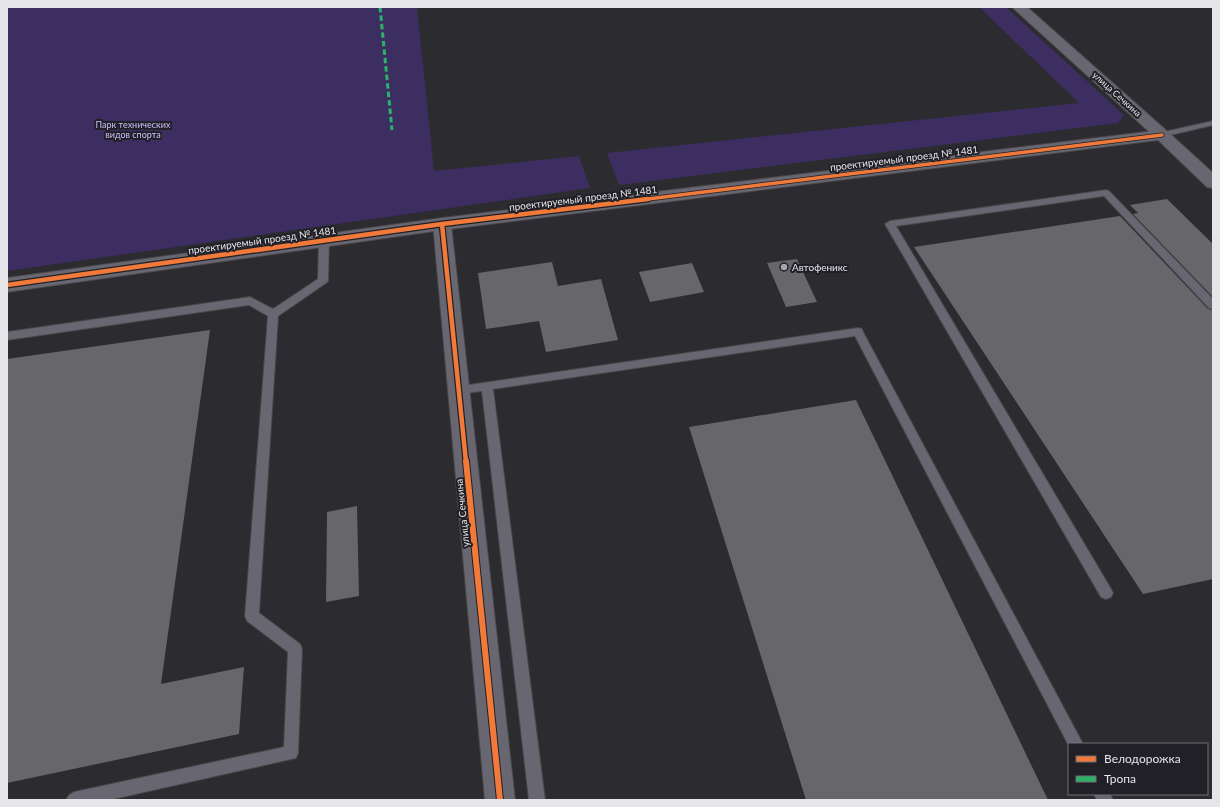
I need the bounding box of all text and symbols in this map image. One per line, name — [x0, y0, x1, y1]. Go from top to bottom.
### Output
street label: улица Сечкина — [1090, 69, 1144, 119]
park label: Парк технических видов спорта — [96, 119, 171, 140]
street label: проектируемый проезд № 1481 — [829, 143, 979, 173]
street label: проектируемый проезд № 1481 — [508, 183, 658, 213]
street label: проектируемый проезд № 1481 — [187, 224, 337, 256]
place label: Автофеникс — [792, 261, 848, 273]
marker: Автофеникс — [779, 262, 789, 272]
street label: улица Сечкина — [452, 478, 472, 548]
legend — [1068, 743, 1208, 795]
text: Велодорожка — [1104, 751, 1181, 766]
text: Тропа — [1104, 771, 1136, 786]

